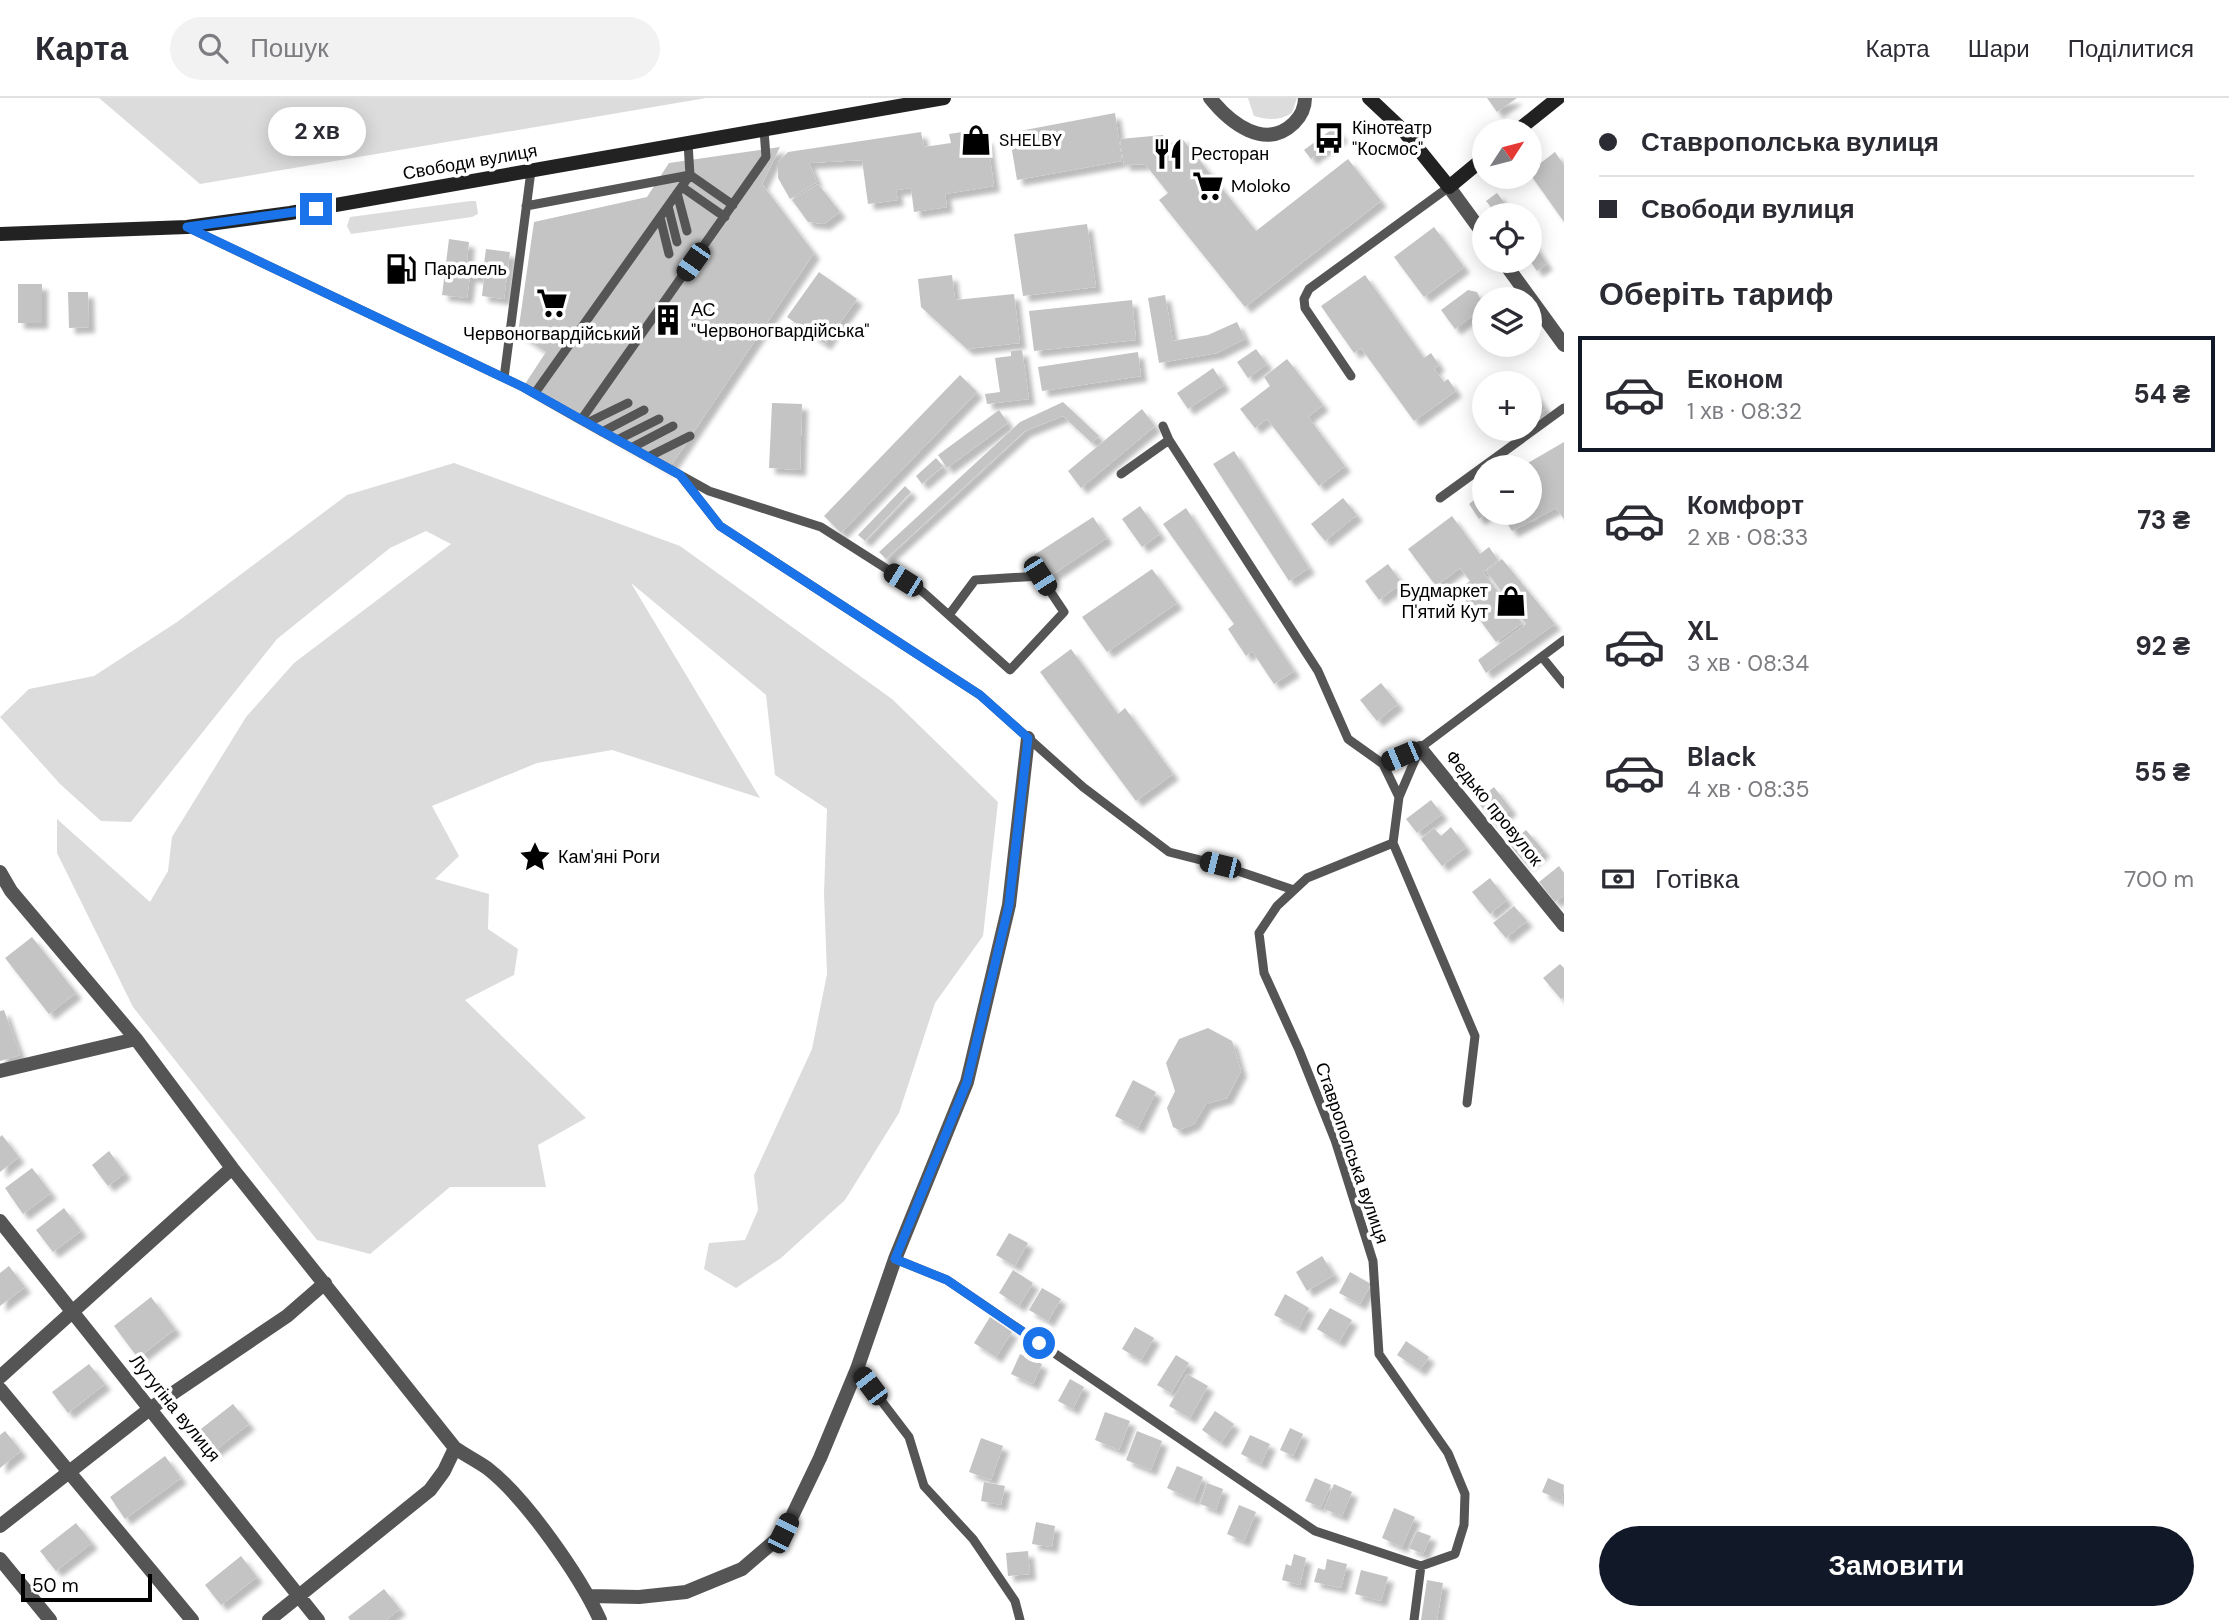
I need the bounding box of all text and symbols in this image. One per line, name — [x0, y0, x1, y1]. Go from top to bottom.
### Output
search box — [170, 17, 660, 80]
text: Карта — [35, 27, 128, 70]
icon: search — [194, 29, 232, 67]
text: Пошук — [250, 31, 329, 65]
text: Карта — [1865, 33, 1930, 64]
text: Шари — [1968, 33, 2030, 64]
text: Поділитися — [2068, 33, 2194, 64]
callout: 2 хв — [267, 108, 365, 156]
text: 2 хв — [294, 116, 340, 146]
place label: Кінотеатр "Космос" — [1352, 116, 1432, 161]
north arrow — [1472, 119, 1542, 189]
map controls — [1472, 119, 1542, 525]
bus stop icon: Кінотеатр "Космос" — [1312, 121, 1346, 155]
shop icon: SHELBY — [959, 123, 993, 157]
text: Ставрополська вулиця — [1641, 125, 1939, 159]
place label: SHELBY — [999, 128, 1063, 152]
restaurant icon: Ресторан — [1151, 137, 1185, 171]
street label: Свободи вулиця — [401, 138, 539, 186]
place label: Ресторан — [1191, 142, 1269, 166]
supermarket icon: Moloko — [1191, 169, 1225, 203]
place label: Moloko — [1231, 174, 1291, 198]
text: Свободи вулиця — [1641, 192, 1855, 226]
route end — [300, 193, 332, 225]
button: locate — [1472, 203, 1542, 273]
car — [673, 239, 714, 285]
fuel station icon: Паралель — [384, 252, 418, 286]
place label: Паралель — [424, 257, 507, 281]
text: Оберіть тариф — [1599, 273, 1833, 315]
supermarket icon: Червоногвардійський — [535, 286, 569, 320]
button: layers — [1472, 287, 1542, 357]
place label: АС "Червоногвардійська" — [691, 298, 870, 343]
building icon: АС "Червоногвардійська" — [651, 303, 685, 337]
place label: Червоногвардійський — [463, 322, 641, 346]
text: Економ — [1687, 362, 1783, 396]
icon: car — [1603, 363, 1666, 426]
button: + — [1472, 371, 1542, 441]
text: 54 ₴ — [2133, 377, 2190, 411]
text: 1 хв · 08:32 — [1687, 396, 1802, 426]
button: − — [1472, 455, 1542, 525]
text: Комфорт — [1687, 488, 1804, 522]
icon: car — [1603, 489, 1666, 552]
text: 73 ₴ — [2137, 503, 2190, 537]
text: 2 хв · 08:33 — [1687, 522, 1808, 552]
car — [1020, 553, 1061, 599]
car — [880, 560, 927, 600]
place label: Будмаркет П'ятий Кут — [1400, 579, 1488, 624]
shop icon: Будмаркет П'ятий Кут — [1494, 584, 1528, 618]
text: XL — [1687, 614, 1719, 648]
icon: car — [1603, 615, 1666, 678]
text: 92 ₴ — [2135, 629, 2190, 663]
text: 3 хв · 08:34 — [1687, 648, 1809, 678]
car — [1378, 738, 1425, 774]
text: Black — [1687, 740, 1757, 774]
icon: car — [1603, 741, 1666, 804]
street label: Федько провулок — [1440, 745, 1548, 871]
text: 55 ₴ — [2134, 755, 2190, 789]
text: 4 хв · 08:35 — [1687, 774, 1810, 804]
place icon: Кам'яні Роги — [518, 840, 552, 874]
place label: Кам'яні Роги — [558, 845, 660, 869]
car — [1198, 850, 1243, 880]
icon: cash — [1599, 860, 1637, 898]
text: Готівка — [1655, 862, 1739, 896]
text: 700 m — [2124, 864, 2194, 894]
street label: Ставрополська вулиця — [1310, 1059, 1394, 1247]
route start — [1023, 1327, 1055, 1359]
street label: Лутугіна вулиця — [124, 1349, 226, 1467]
car — [849, 1363, 892, 1409]
car — [765, 1510, 802, 1556]
button: Замовити — [1599, 1526, 2194, 1606]
scale bar — [21, 1571, 152, 1603]
text: 50 m — [32, 1573, 79, 1598]

